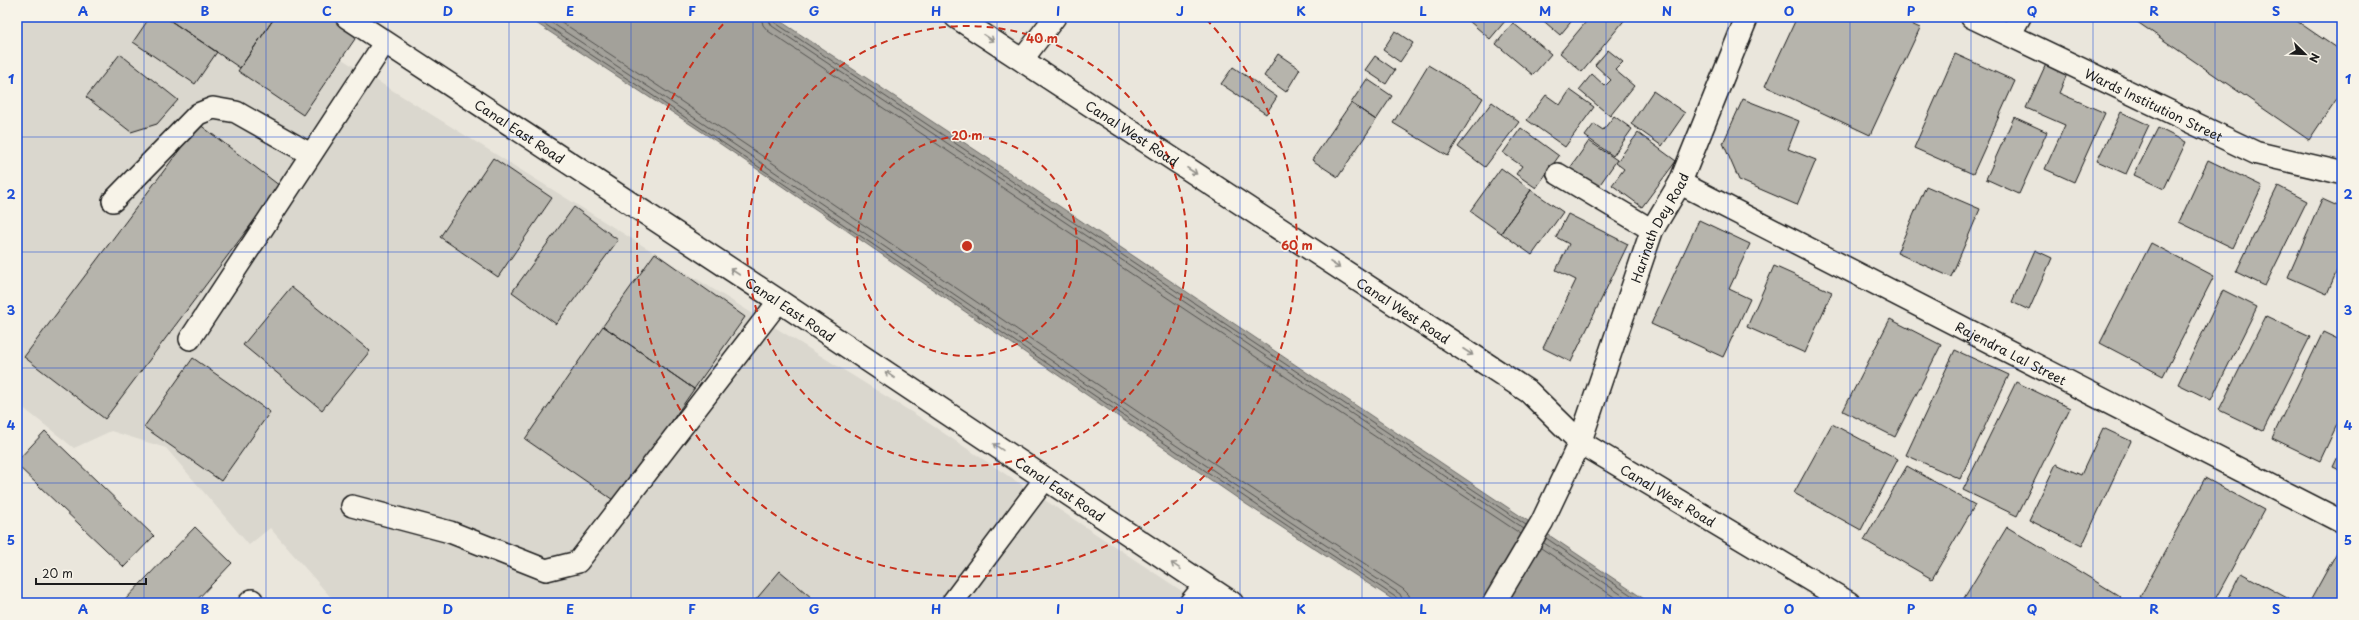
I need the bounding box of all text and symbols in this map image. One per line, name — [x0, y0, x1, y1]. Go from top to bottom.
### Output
text: A — [78, 1, 88, 20]
text: B — [201, 1, 210, 20]
text: C — [322, 1, 332, 20]
text: D — [443, 1, 453, 20]
text: E — [566, 1, 574, 20]
text: F — [688, 1, 696, 20]
text: G — [809, 1, 819, 20]
text: H — [931, 1, 941, 20]
text: I — [1056, 1, 1060, 20]
text: J — [1176, 1, 1184, 20]
text: K — [1296, 1, 1306, 20]
text: L — [1419, 1, 1427, 20]
text: M — [1539, 1, 1551, 20]
text: N — [1662, 1, 1672, 20]
text: O — [1784, 1, 1794, 20]
text: P — [1907, 1, 1916, 20]
text: Q — [2027, 1, 2037, 20]
text: R — [2149, 1, 2159, 20]
text: S — [2272, 1, 2280, 20]
text: 40 m — [1026, 29, 1058, 47]
north arrow — [2285, 34, 2325, 74]
one-way arrow — [983, 35, 995, 43]
text: N — [2305, 51, 2324, 66]
street label: Wards Institution Street — [2082, 63, 2226, 145]
text: 1 — [8, 69, 14, 88]
text: 1 — [2345, 69, 2351, 88]
street label: Canal East Road — [471, 94, 569, 167]
street label: Canal West Road — [1082, 95, 1183, 170]
text: 20 m — [951, 126, 983, 144]
one-way arrow — [1186, 167, 1197, 175]
street label: Harinath Dey Road — [1625, 170, 1693, 285]
text: 2 — [6, 184, 16, 203]
text: 2 — [2343, 184, 2353, 203]
text: 60 m — [1281, 236, 1313, 254]
centre of rings — [960, 239, 974, 253]
one-way arrow — [1330, 261, 1341, 269]
one-way arrow — [730, 268, 741, 276]
street label: Canal East Road — [742, 272, 839, 346]
street label: Canal West Road — [1353, 272, 1454, 348]
text: 3 — [7, 300, 16, 319]
text: 3 — [2344, 300, 2353, 319]
street label: Rajendra Lal Street — [1952, 316, 2070, 389]
one-way arrow — [1462, 348, 1474, 356]
one-way arrow — [884, 371, 895, 379]
text: 4 — [7, 415, 16, 434]
text: 4 — [2344, 415, 2353, 434]
one-way arrow — [992, 443, 1003, 451]
street label: Canal East Road — [1012, 452, 1109, 525]
street label: Canal West Road — [1617, 459, 1720, 531]
text: 5 — [7, 530, 15, 549]
text: 5 — [2344, 530, 2352, 549]
scale bar — [36, 560, 146, 586]
one-way arrow — [1171, 562, 1182, 570]
text: 20 m — [42, 564, 73, 582]
text: A — [78, 599, 88, 618]
text: B — [201, 599, 210, 618]
text: C — [322, 599, 332, 618]
text: D — [443, 599, 453, 618]
text: E — [566, 599, 574, 618]
text: F — [688, 599, 696, 618]
text: G — [809, 599, 819, 618]
text: H — [931, 599, 941, 618]
text: I — [1056, 599, 1060, 618]
text: J — [1176, 599, 1184, 618]
text: K — [1296, 599, 1306, 618]
text: L — [1419, 599, 1427, 618]
text: M — [1539, 599, 1551, 618]
text: N — [1662, 599, 1672, 618]
text: O — [1784, 599, 1794, 618]
text: P — [1907, 599, 1916, 618]
text: Q — [2027, 599, 2037, 618]
text: R — [2149, 599, 2159, 618]
text: S — [2272, 599, 2280, 618]

